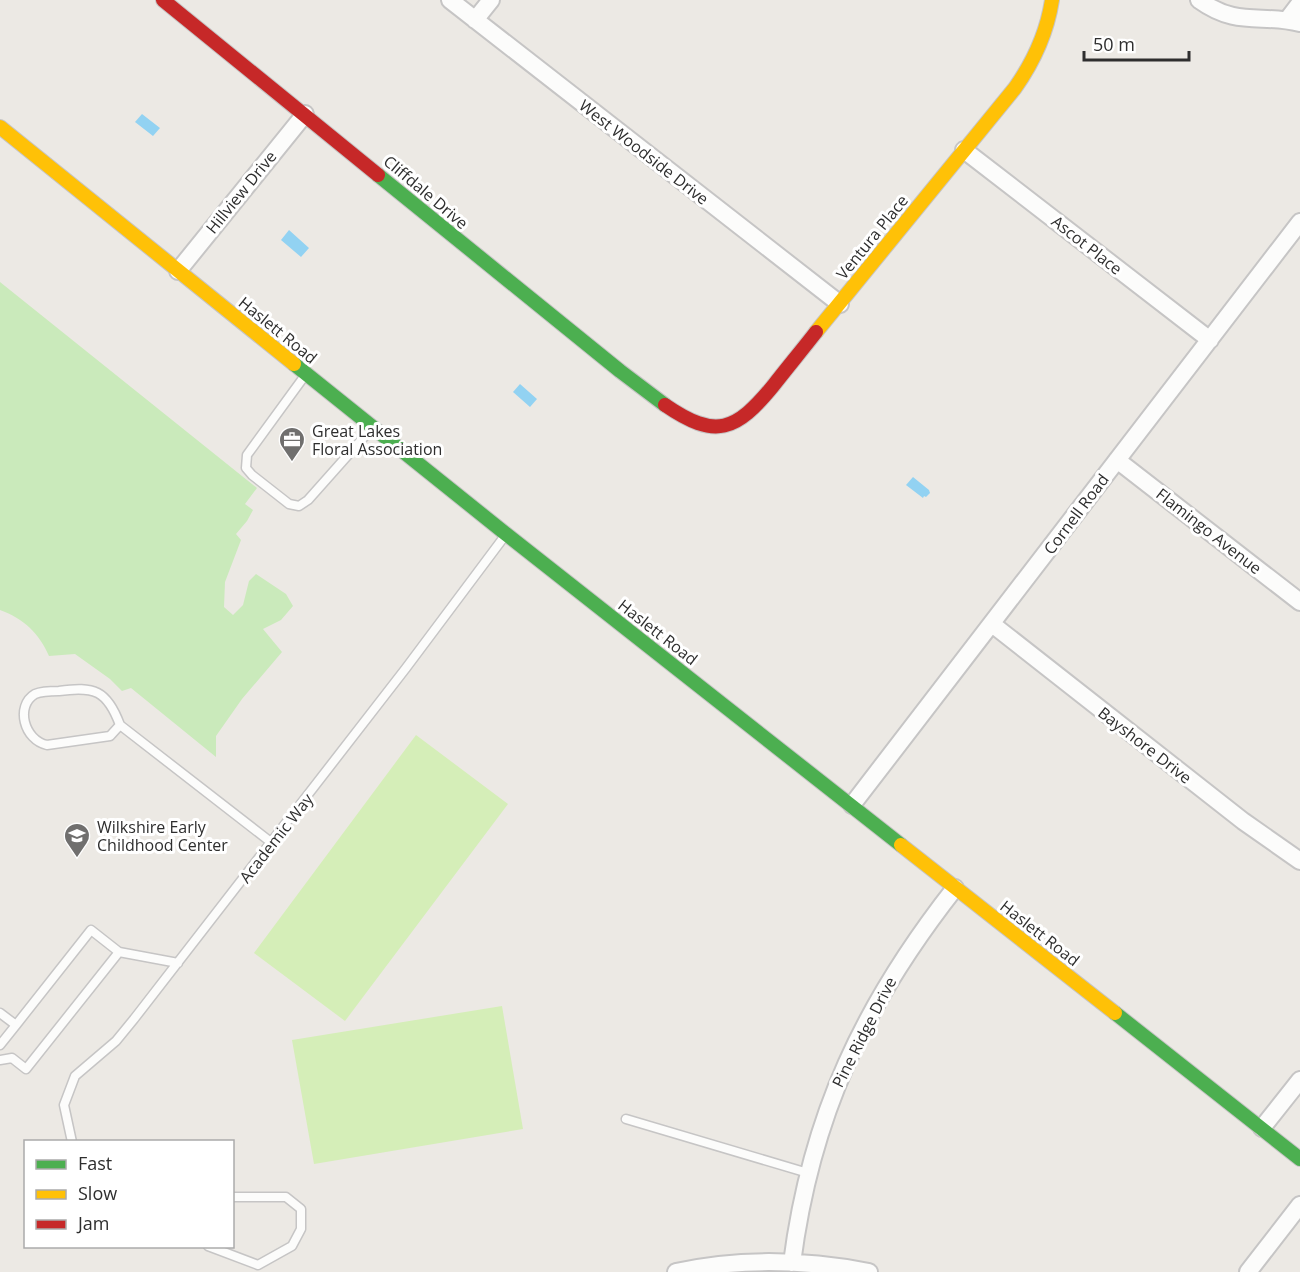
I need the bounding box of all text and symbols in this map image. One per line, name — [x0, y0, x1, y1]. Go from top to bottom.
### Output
scale bar — [1084, 24, 1189, 62]
text: 50 m — [1093, 32, 1135, 56]
street label: West Woodside Drive — [575, 94, 713, 210]
street label: Hillview Drive — [201, 146, 281, 238]
street label: Cliffdale Drive — [379, 150, 473, 234]
street label: Ventura Place — [831, 190, 913, 284]
street label: Ascot Place — [1047, 210, 1127, 280]
street label: Haslett Road — [234, 292, 322, 368]
place label: Great Lakes Floral Association — [312, 420, 442, 460]
office icon: Great Lakes Floral Association — [277, 425, 307, 463]
street label: Cornell Road — [1038, 469, 1114, 559]
street label: Flamingo Avenue — [1152, 483, 1266, 579]
street label: Haslett Road — [614, 594, 702, 670]
street label: Bayshore Drive — [1094, 701, 1196, 789]
street label: Academic Way — [234, 788, 318, 887]
place label: Wilkshire Early Childhood Center — [97, 816, 228, 856]
school or university icon: Wilkshire Early Childhood Center — [62, 821, 92, 859]
street label: Haslett Road — [996, 895, 1084, 971]
street label: Pine Ridge Drive — [827, 973, 901, 1091]
legend — [24, 1140, 234, 1248]
text: Fast — [78, 1151, 112, 1175]
text: Slow — [78, 1181, 117, 1205]
text: Jam — [76, 1211, 110, 1235]

